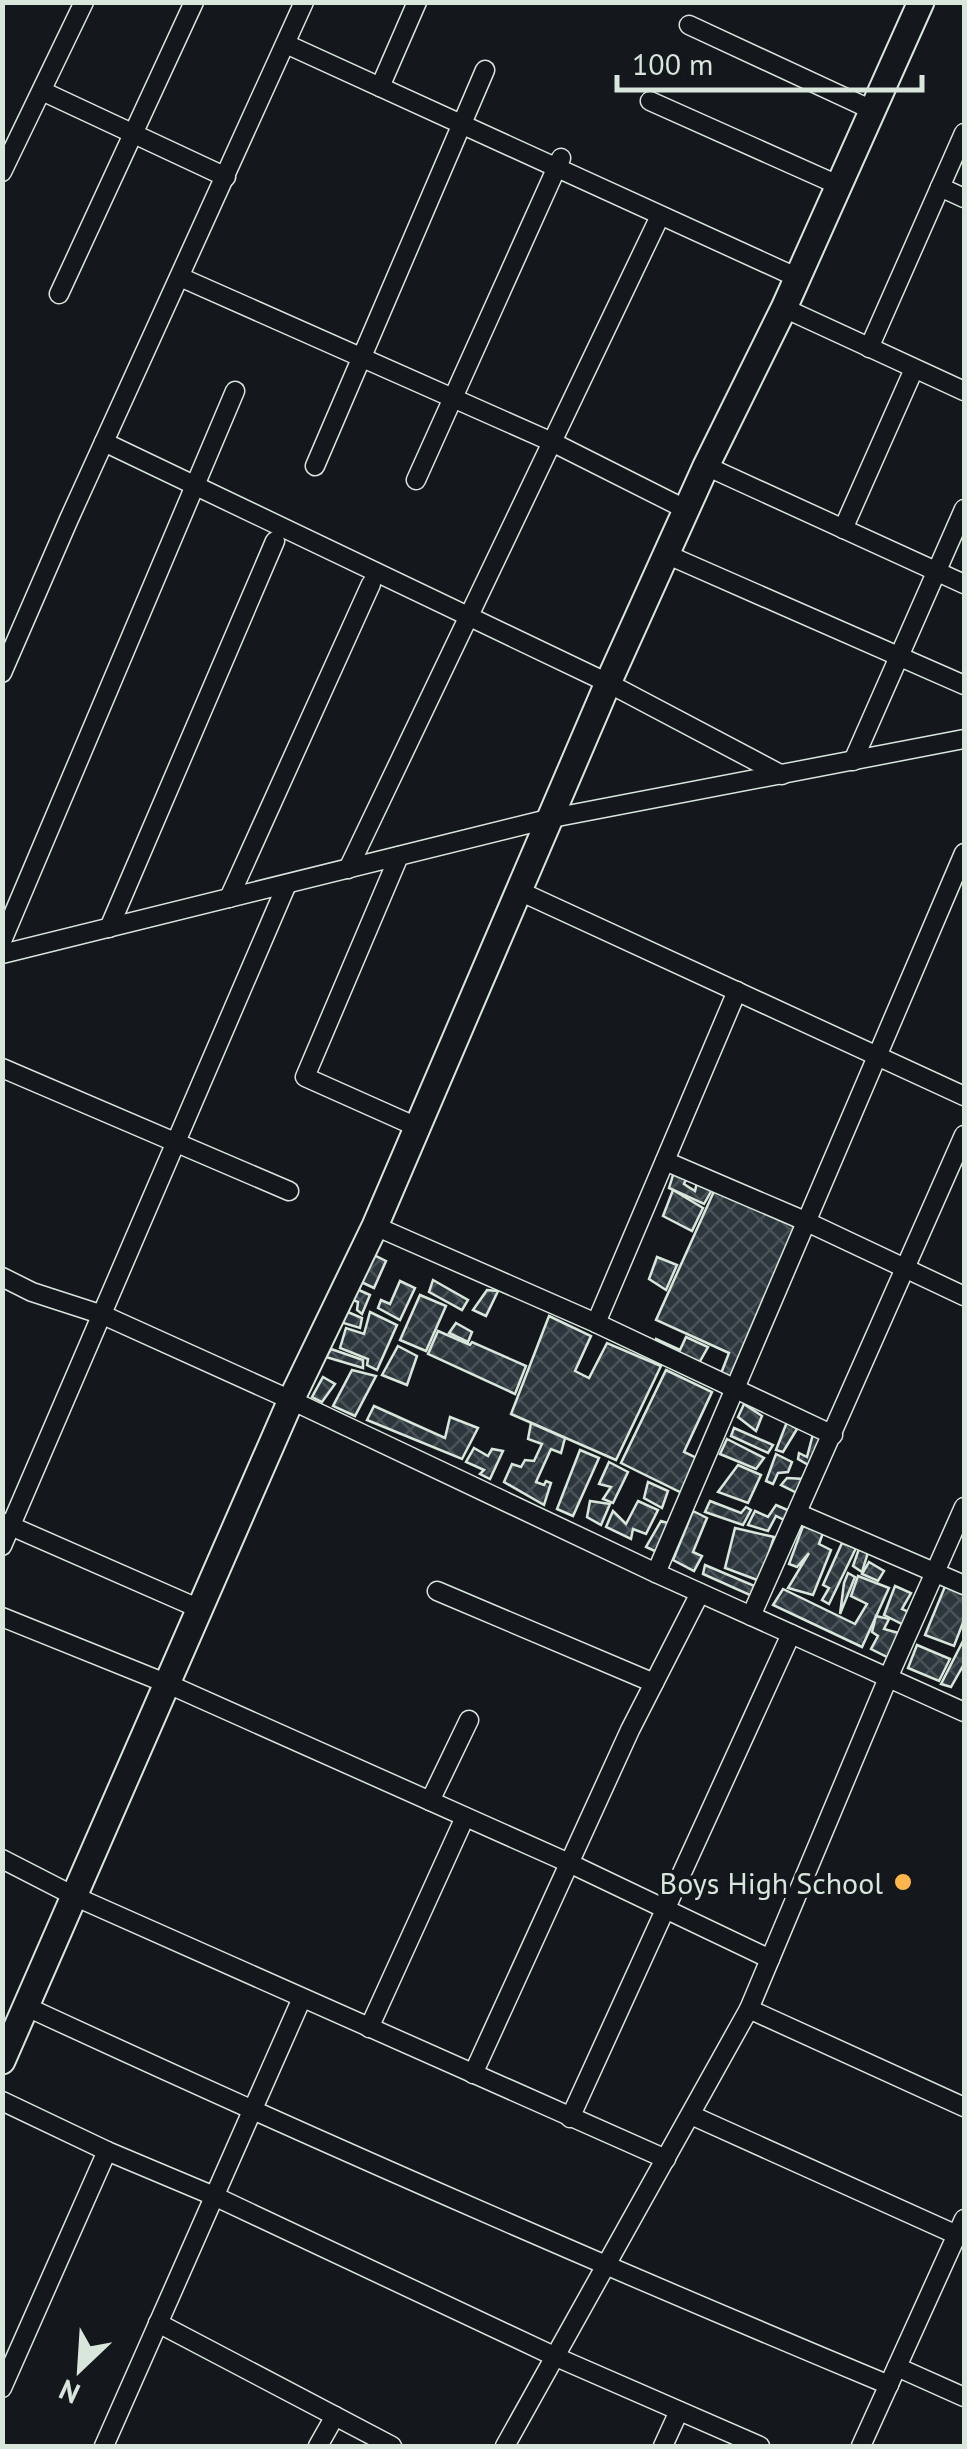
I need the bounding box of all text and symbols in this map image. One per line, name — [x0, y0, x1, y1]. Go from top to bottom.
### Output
scale bar — [617, 30, 922, 92]
text: 100 m — [632, 44, 713, 83]
place label: Boys High School — [660, 1863, 883, 1902]
marker: Boys High School — [892, 1871, 914, 1893]
north arrow — [30, 2319, 130, 2419]
text: N — [53, 2371, 85, 2413]

